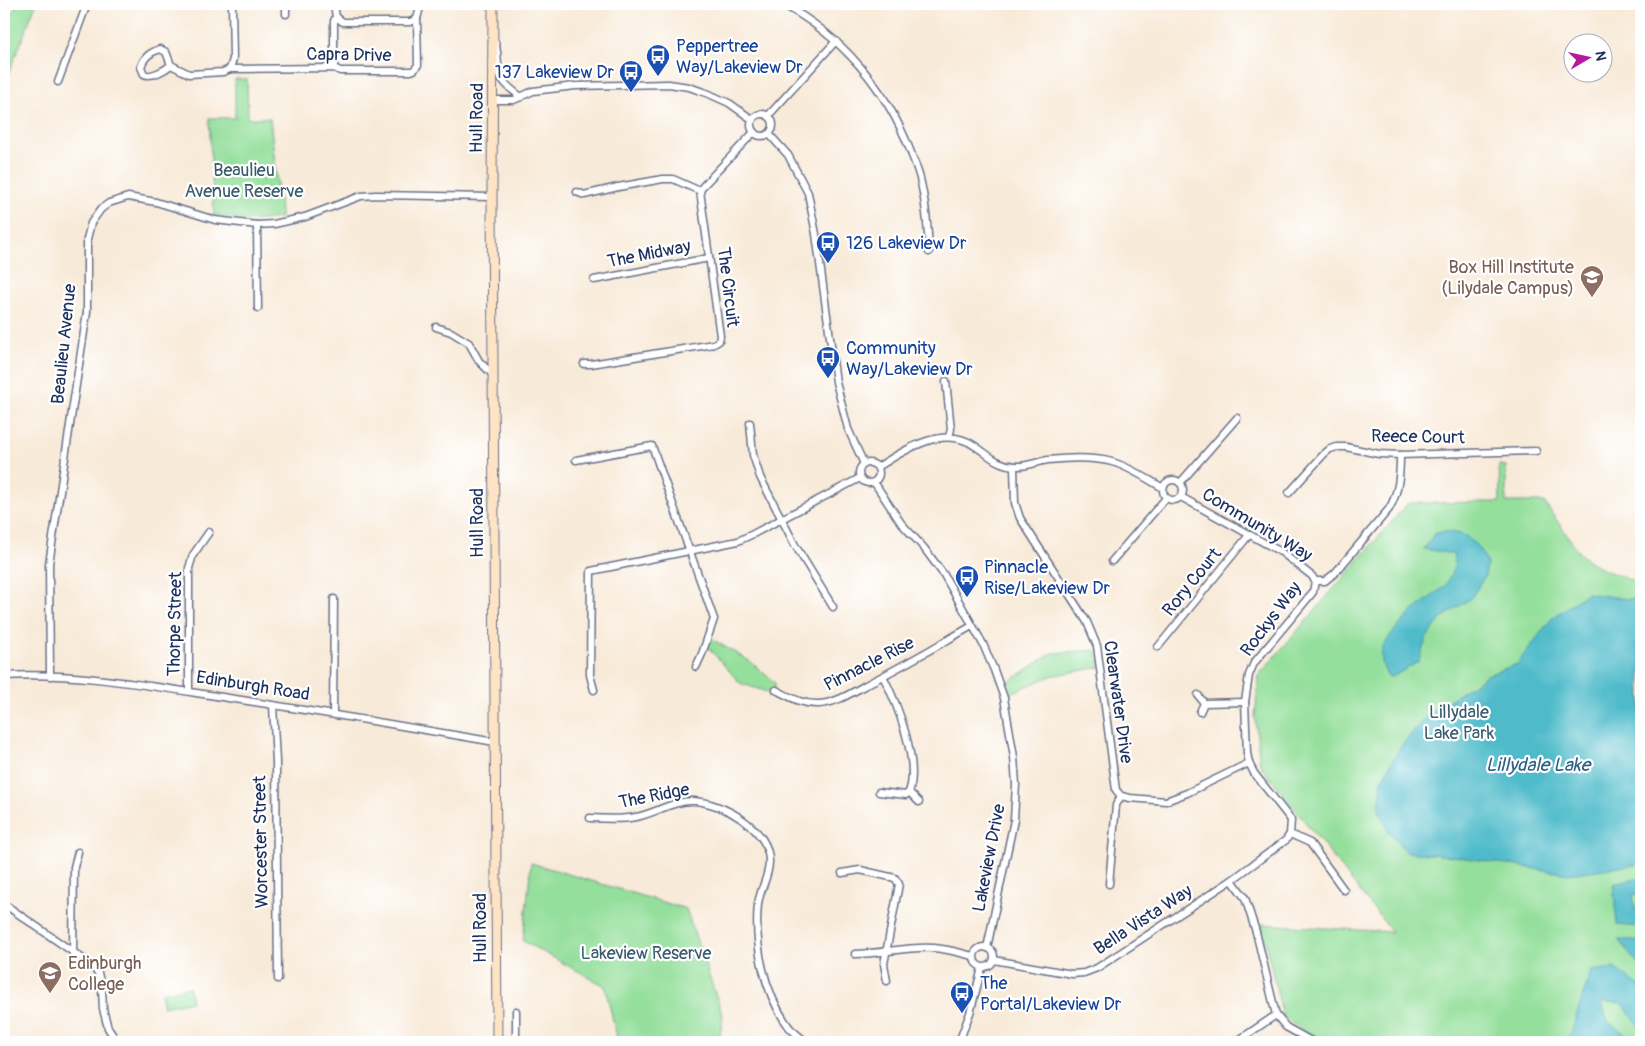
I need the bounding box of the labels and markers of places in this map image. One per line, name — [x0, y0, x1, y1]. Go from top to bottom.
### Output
place label: Peppertree Way/Lakeview Dr — [676, 35, 803, 79]
bus stop icon: Peppertree Way/Lakeview Dr — [645, 43, 671, 77]
bus stop icon: 137 Lakeview Dr — [618, 59, 644, 93]
place label: 137 Lakeview Dr — [495, 61, 615, 84]
bus stop icon: 126 Lakeview Dr — [815, 230, 841, 264]
place label: 126 Lakeview Dr — [846, 232, 967, 255]
place label: Box Hill Institute (Lilydale Campus) — [1441, 256, 1574, 300]
school or university icon: Box Hill Institute (Lilydale Campus) — [1579, 264, 1605, 298]
place label: Community Way/Lakeview Dr — [846, 337, 973, 381]
bus stop icon: Community Way/Lakeview Dr — [815, 345, 841, 379]
place label: Pinnacle Rise/Lakeview Dr — [984, 556, 1110, 600]
bus stop icon: Pinnacle Rise/Lakeview Dr — [954, 564, 980, 598]
place label: Edinburgh College — [68, 952, 141, 996]
school or university icon: Edinburgh College — [37, 960, 63, 994]
place label: The Portal/Lakeview Dr — [980, 972, 1122, 1016]
bus stop icon: The Portal/Lakeview Dr — [949, 980, 975, 1014]

